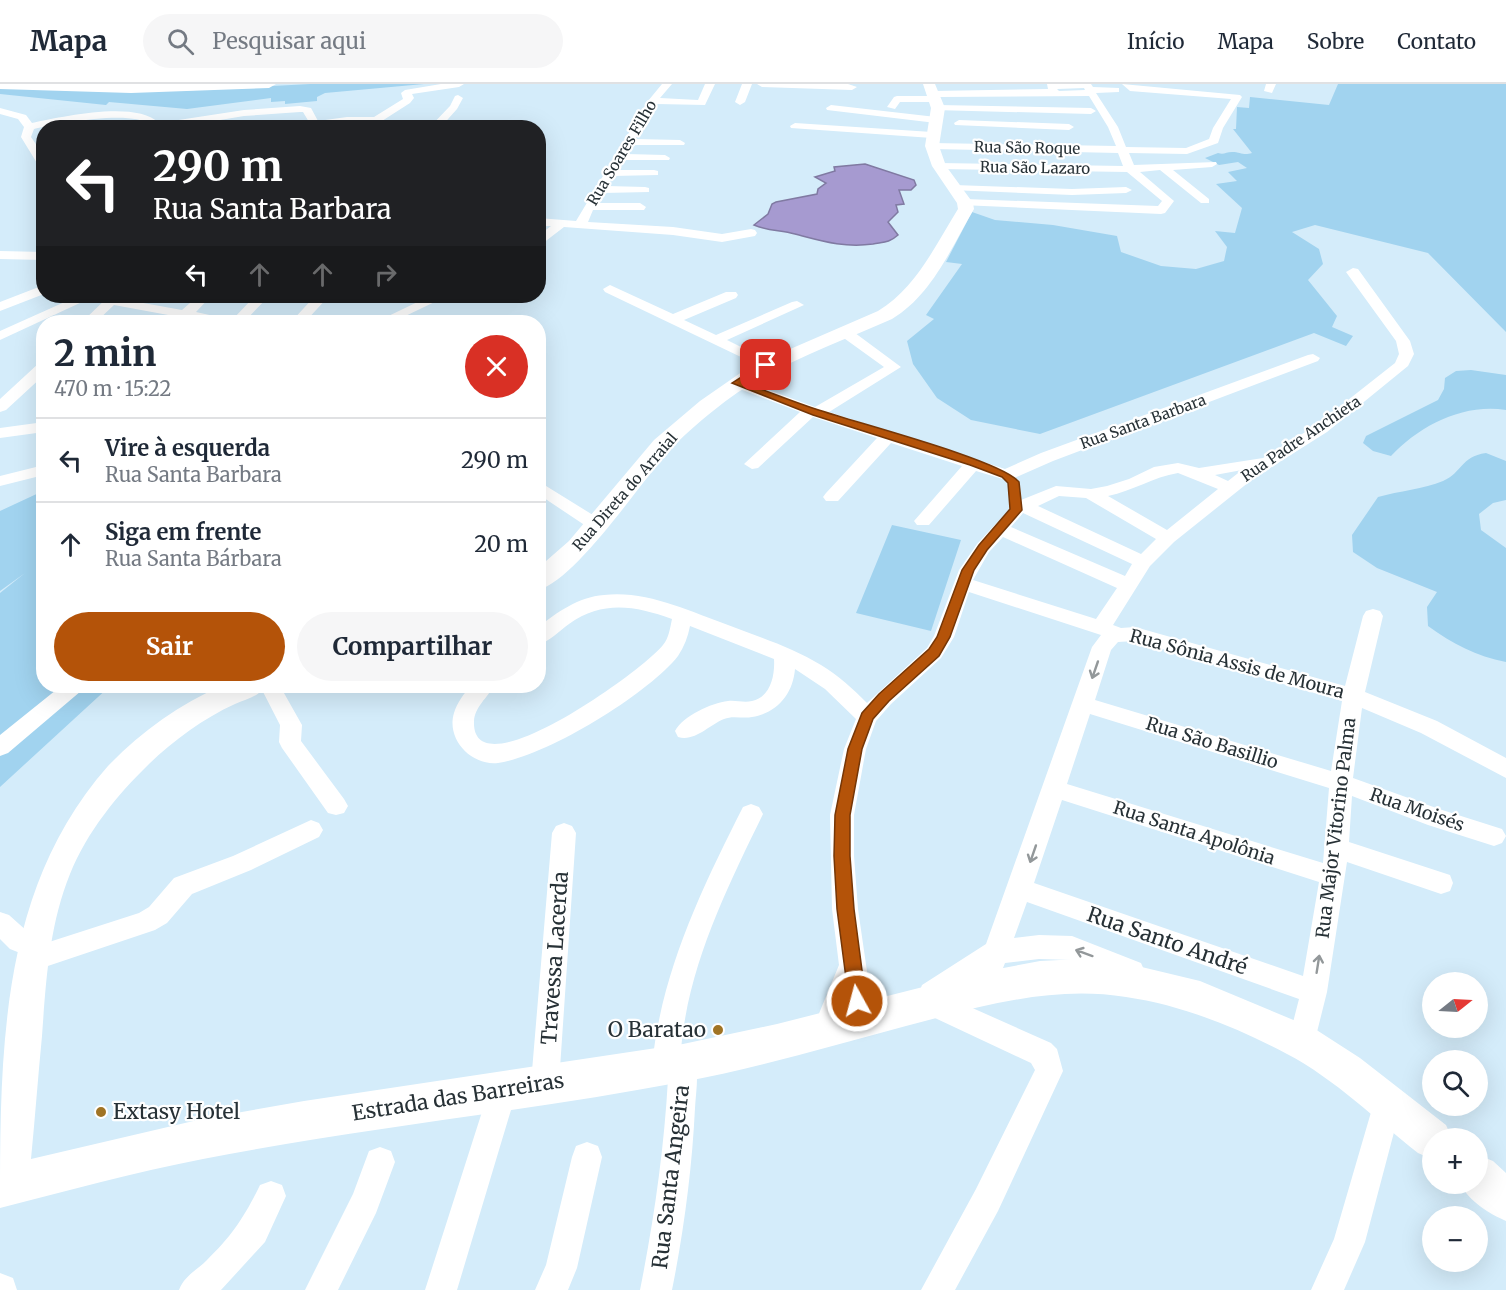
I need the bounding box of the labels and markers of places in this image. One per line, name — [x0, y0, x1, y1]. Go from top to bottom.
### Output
pin — [740, 339, 791, 390]
place label: O Baratao — [608, 1016, 706, 1043]
marker: O Baratao — [711, 1023, 725, 1037]
place label: Extasy Hotel — [113, 1098, 241, 1125]
marker: Extasy Hotel — [94, 1105, 108, 1119]

